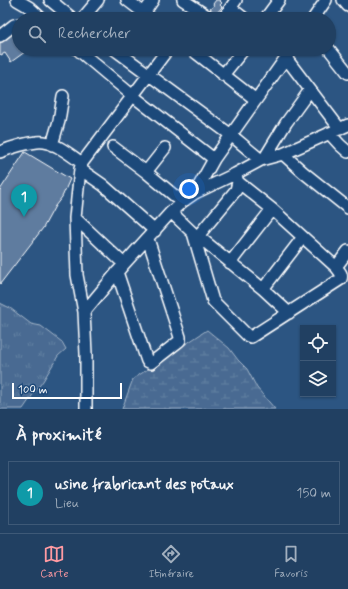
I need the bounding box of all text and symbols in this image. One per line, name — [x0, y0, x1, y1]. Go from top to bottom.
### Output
search box — [12, 12, 336, 56]
icon: search — [26, 23, 48, 45]
text: Rechercher — [58, 24, 131, 44]
your location — [179, 179, 199, 199]
pin: 1 — [11, 184, 37, 217]
map controls — [300, 325, 336, 397]
button: locate — [300, 325, 336, 361]
button: layers — [300, 361, 336, 397]
scale bar — [12, 381, 122, 400]
text: 100 m — [18, 383, 48, 397]
text: À proximité — [16, 424, 101, 446]
text: usine frabricant des potaux — [55, 475, 234, 495]
text: 1 — [27, 485, 33, 502]
text: 150 m — [297, 485, 331, 502]
text: Lieu — [55, 495, 79, 512]
tab: Carte — [40, 543, 68, 581]
tab: Itinéraire — [149, 543, 194, 581]
tab: Favoris — [274, 543, 308, 581]

